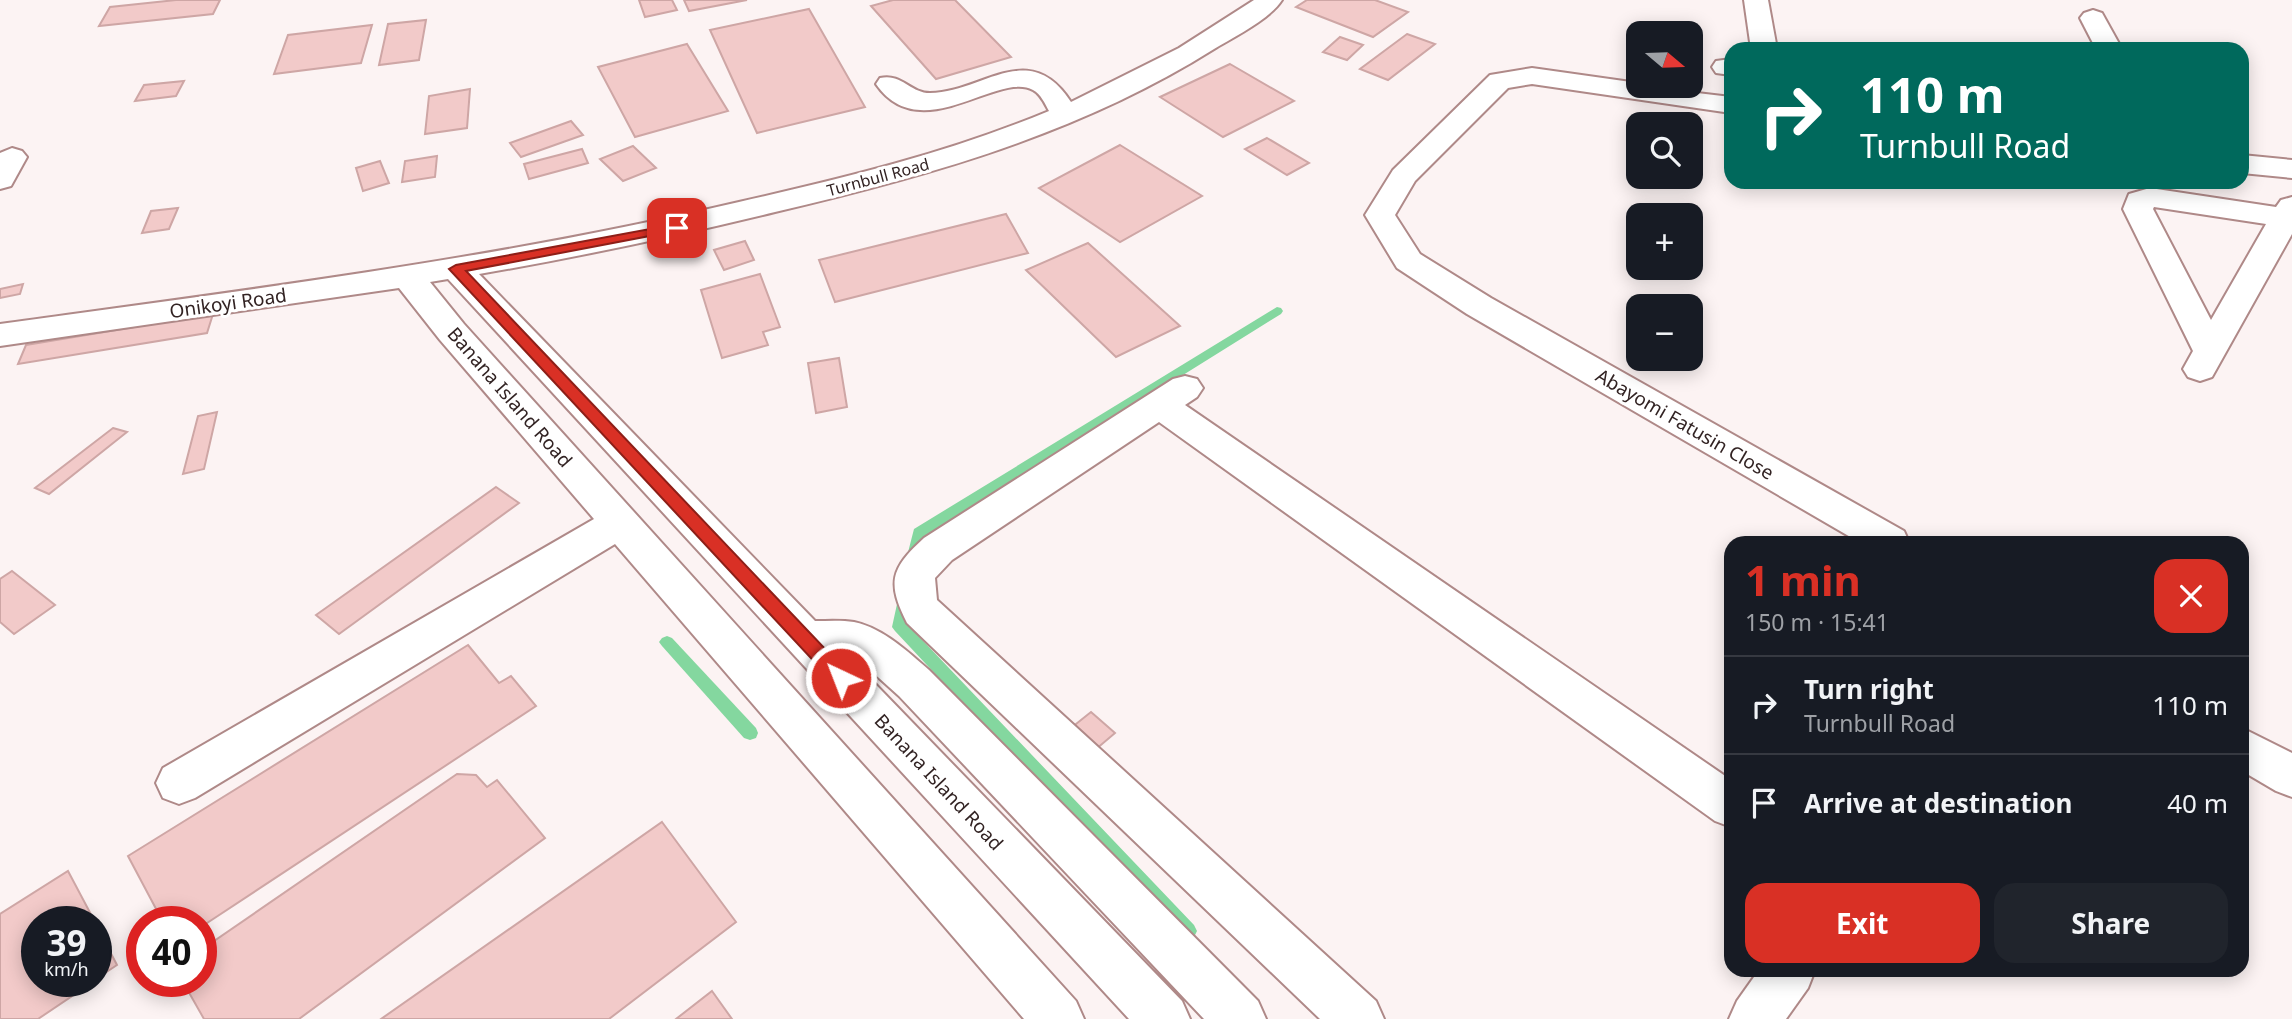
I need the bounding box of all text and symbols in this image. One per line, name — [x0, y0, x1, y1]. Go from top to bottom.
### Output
north arrow — [1626, 21, 1703, 98]
map controls — [1626, 21, 1703, 371]
text: 110 m — [1860, 61, 2005, 127]
icon: right — [1745, 70, 1836, 161]
button: search — [1626, 112, 1703, 189]
text: Turnbull Road — [1860, 124, 2070, 167]
street label: Turnbull Road — [824, 153, 932, 201]
pin — [647, 198, 707, 258]
button: + — [1626, 203, 1703, 280]
icon: arrive — [658, 209, 696, 247]
street label: Onikoyi Road — [168, 282, 288, 324]
button: − — [1626, 294, 1703, 371]
street label: Banana Island Road — [442, 321, 578, 473]
street label: Abayomi Fatusin Close — [1591, 362, 1779, 486]
text: 1 min — [1745, 551, 1861, 608]
button: close — [2154, 559, 2228, 633]
text: 150 m · 15:41 — [1745, 606, 1889, 638]
position arrow — [804, 641, 878, 715]
text: Turn right — [1804, 671, 1934, 707]
icon: right — [1745, 686, 1783, 724]
text: 110 m — [2152, 687, 2228, 723]
text: Turnbull Road — [1804, 707, 1955, 739]
street label: Banana Island Road — [869, 708, 1009, 856]
icon: arrive — [1745, 784, 1783, 822]
text: Arrive at destination — [1804, 785, 2073, 821]
text: 40 m — [2167, 785, 2228, 821]
button: Exit — [1745, 883, 1980, 963]
button: Share — [1994, 883, 2228, 963]
speed limit sign: 40 — [126, 906, 217, 997]
text: 39 — [46, 919, 87, 966]
text: km/h — [44, 957, 89, 981]

